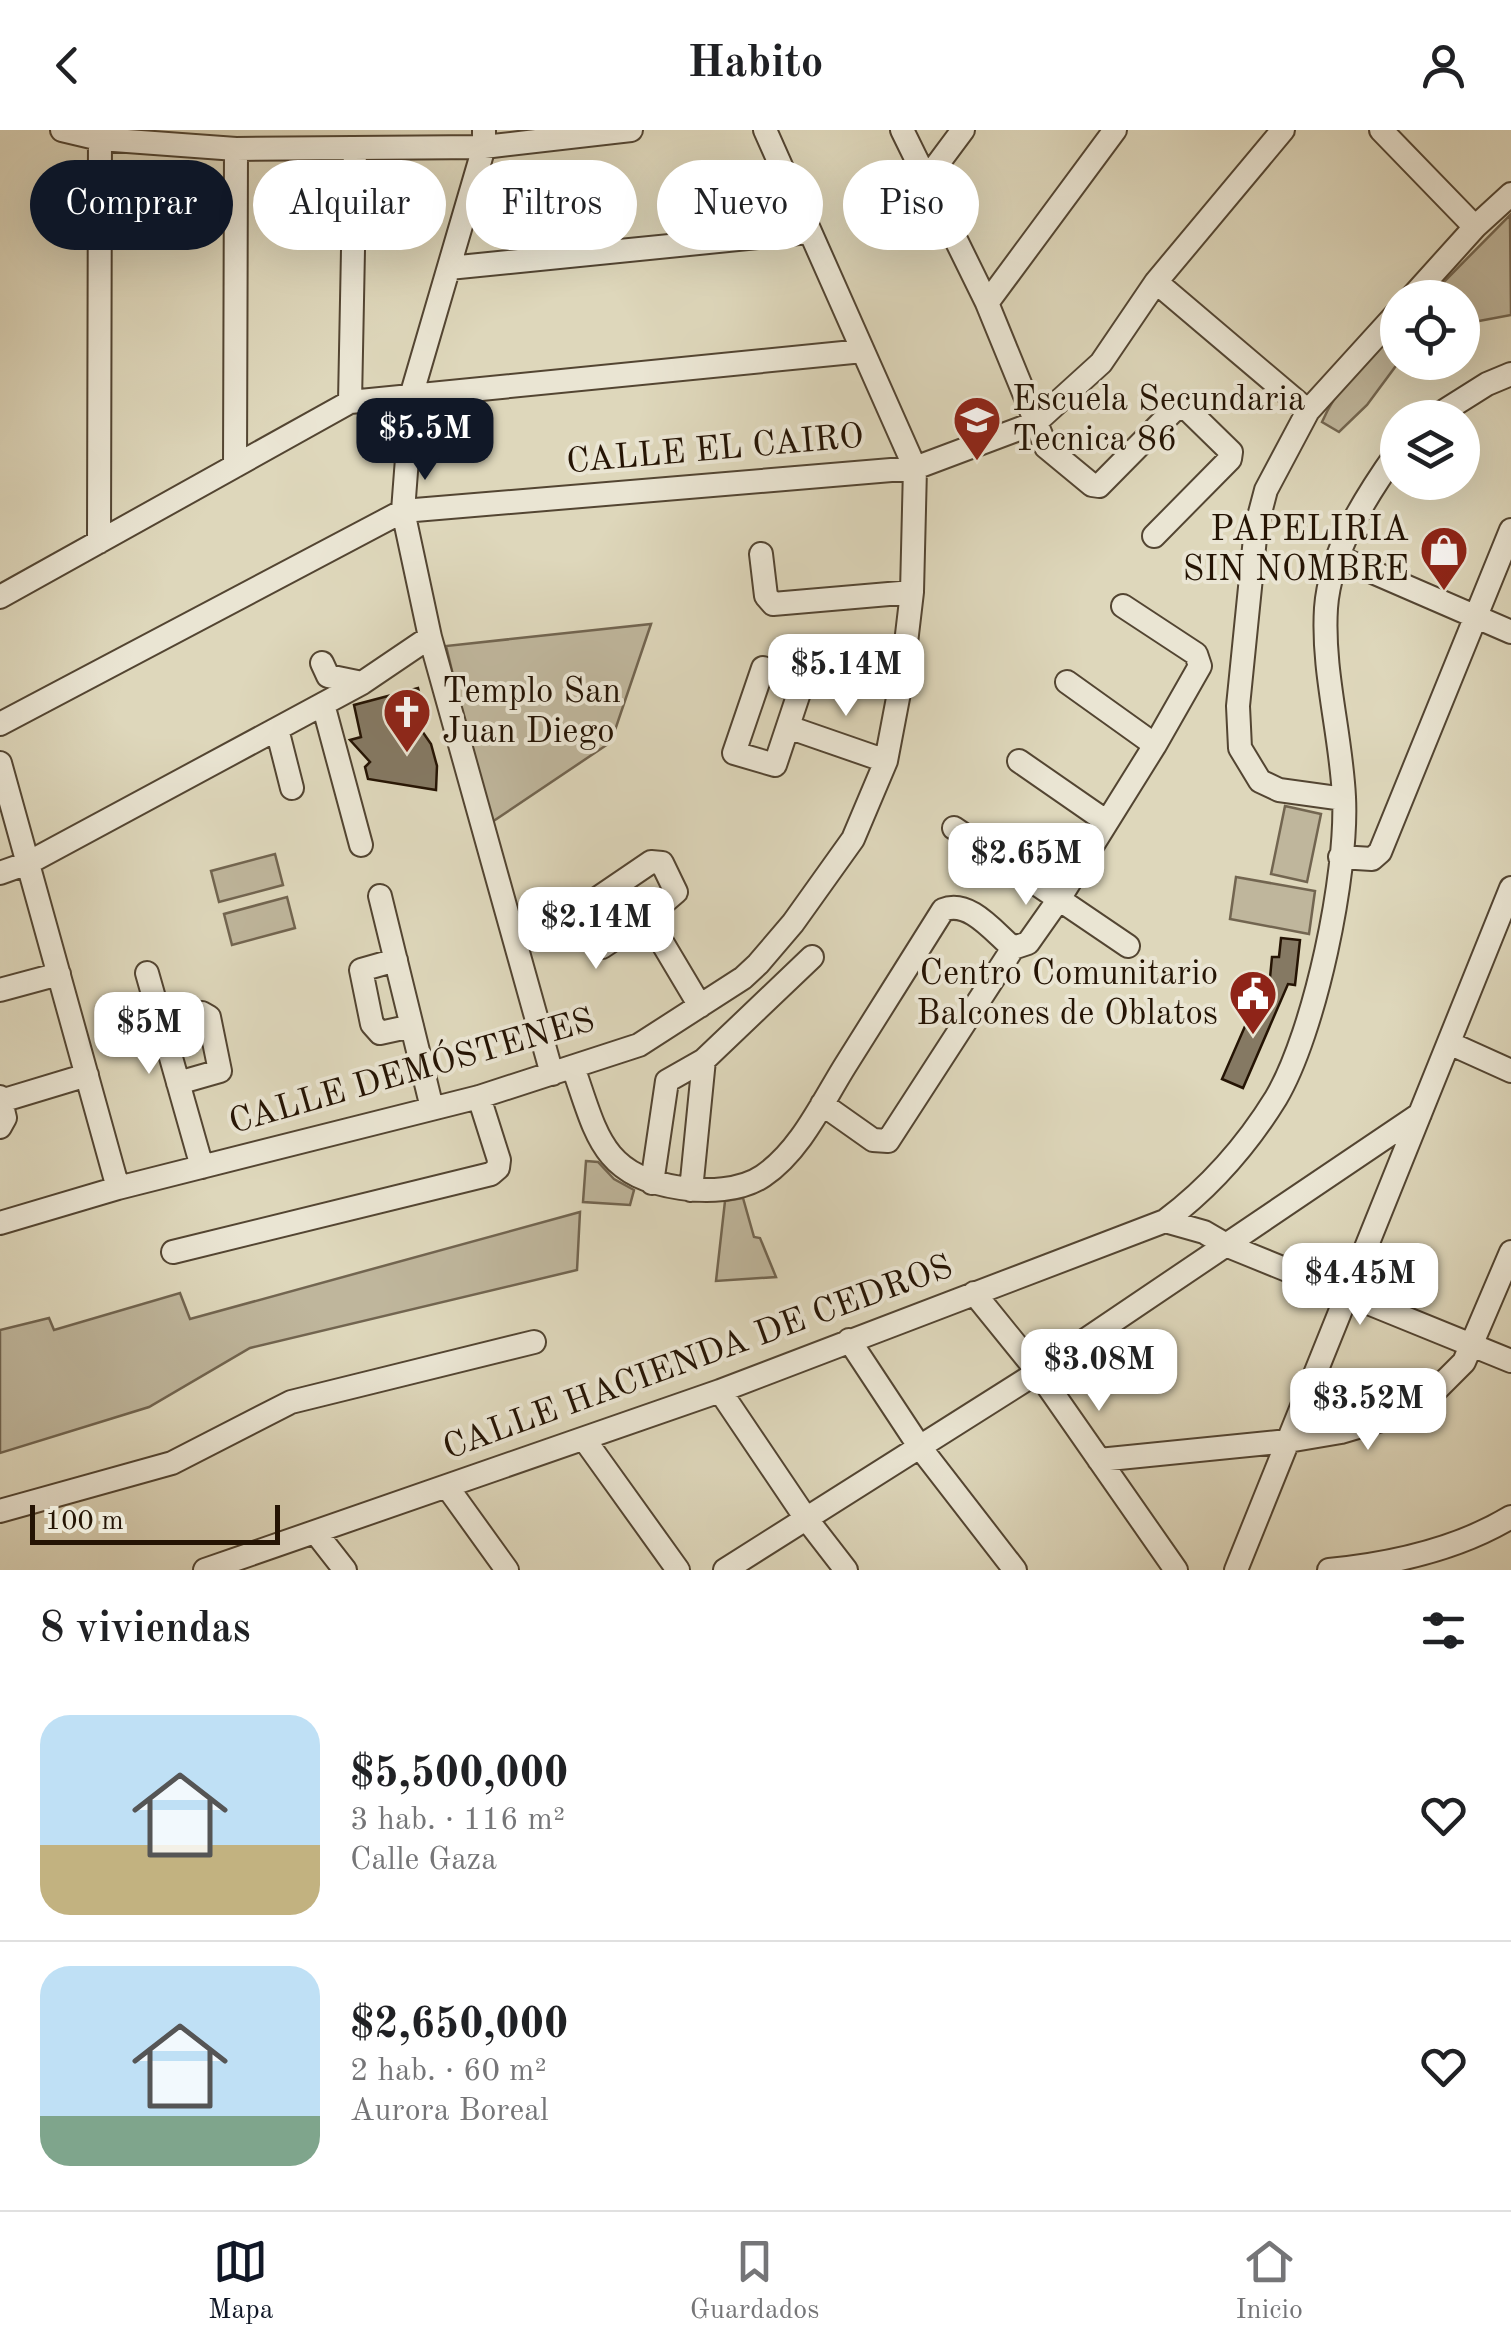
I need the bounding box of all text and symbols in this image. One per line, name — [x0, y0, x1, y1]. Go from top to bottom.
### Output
icon: back — [40, 38, 95, 93]
icon: person — [1416, 38, 1471, 93]
text: Habito — [687, 42, 824, 87]
chip: Comprar — [30, 160, 233, 250]
chip: Alquilar — [253, 160, 446, 250]
chip: Filtros — [466, 160, 637, 250]
chip: Nuevo — [657, 160, 823, 250]
chip: Piso — [843, 160, 979, 250]
map controls — [1380, 280, 1480, 500]
button: locate — [1380, 280, 1480, 380]
place label: Escuela Secundaria Tecnica 86 — [1012, 383, 1305, 458]
school or university icon: Escuela Secundaria Tecnica 86 — [951, 394, 1003, 462]
pin: $5.5M — [355, 398, 495, 483]
button: layers — [1380, 400, 1480, 500]
text: $5.5M — [378, 414, 472, 446]
street label: CALLE EL CAIRO — [565, 420, 865, 480]
place label: PAPELIRIA SIN NOMBRE — [1183, 513, 1409, 588]
shop icon: PAPELIRIA SIN NOMBRE — [1418, 524, 1470, 592]
pin: $5.14M — [765, 634, 927, 719]
text: $5.14M — [790, 650, 902, 682]
place label: Templo San Juan Diego — [442, 675, 621, 750]
church icon: Templo San Juan Diego — [381, 686, 433, 754]
pin: $2.65M — [945, 823, 1107, 908]
text: $2.65M — [970, 839, 1082, 871]
pin: $2.14M — [515, 887, 677, 972]
text: $2.14M — [540, 903, 652, 935]
place label: Centro Comunitario Balcones de Oblatos — [916, 957, 1218, 1032]
public building icon: Centro Comunitario Balcones de Oblatos — [1227, 968, 1279, 1036]
pin: $5M — [101, 992, 197, 1077]
street label: CALLE DEMÓSTENES — [223, 996, 599, 1141]
text: $5M — [116, 1008, 182, 1040]
pin: $4.45M — [1279, 1243, 1441, 1328]
street label: CALLE HACIENDA DE CEDROS — [439, 1249, 957, 1467]
text: $4.45M — [1304, 1259, 1416, 1291]
pin: $3.08M — [1018, 1329, 1180, 1414]
text: $3.08M — [1043, 1345, 1155, 1377]
pin: $3.52M — [1287, 1368, 1449, 1453]
text: $3.52M — [1312, 1384, 1424, 1416]
scale bar — [30, 1500, 280, 1544]
text: 100 m — [45, 1508, 124, 1536]
icon: filters — [1416, 1603, 1471, 1658]
text: 8 viviendas — [40, 1609, 251, 1651]
text: $5,500,000 — [350, 1754, 568, 1796]
icon: home — [120, 1755, 240, 1875]
icon: heart — [1416, 1788, 1471, 1843]
text: 3 hab. · 116 m² — [350, 1805, 565, 1837]
text: Calle Gaza — [350, 1845, 497, 1877]
text: $2,650,000 — [350, 2005, 568, 2047]
icon: home — [120, 2006, 240, 2126]
icon: heart — [1416, 2039, 1471, 2094]
text: 2 hab. · 60 m² — [350, 2056, 547, 2088]
text: Aurora Boreal — [350, 2096, 549, 2128]
tab: Mapa — [208, 2234, 274, 2329]
tab: Guardados — [690, 2234, 819, 2329]
tab: Inicio — [1236, 2234, 1303, 2329]

